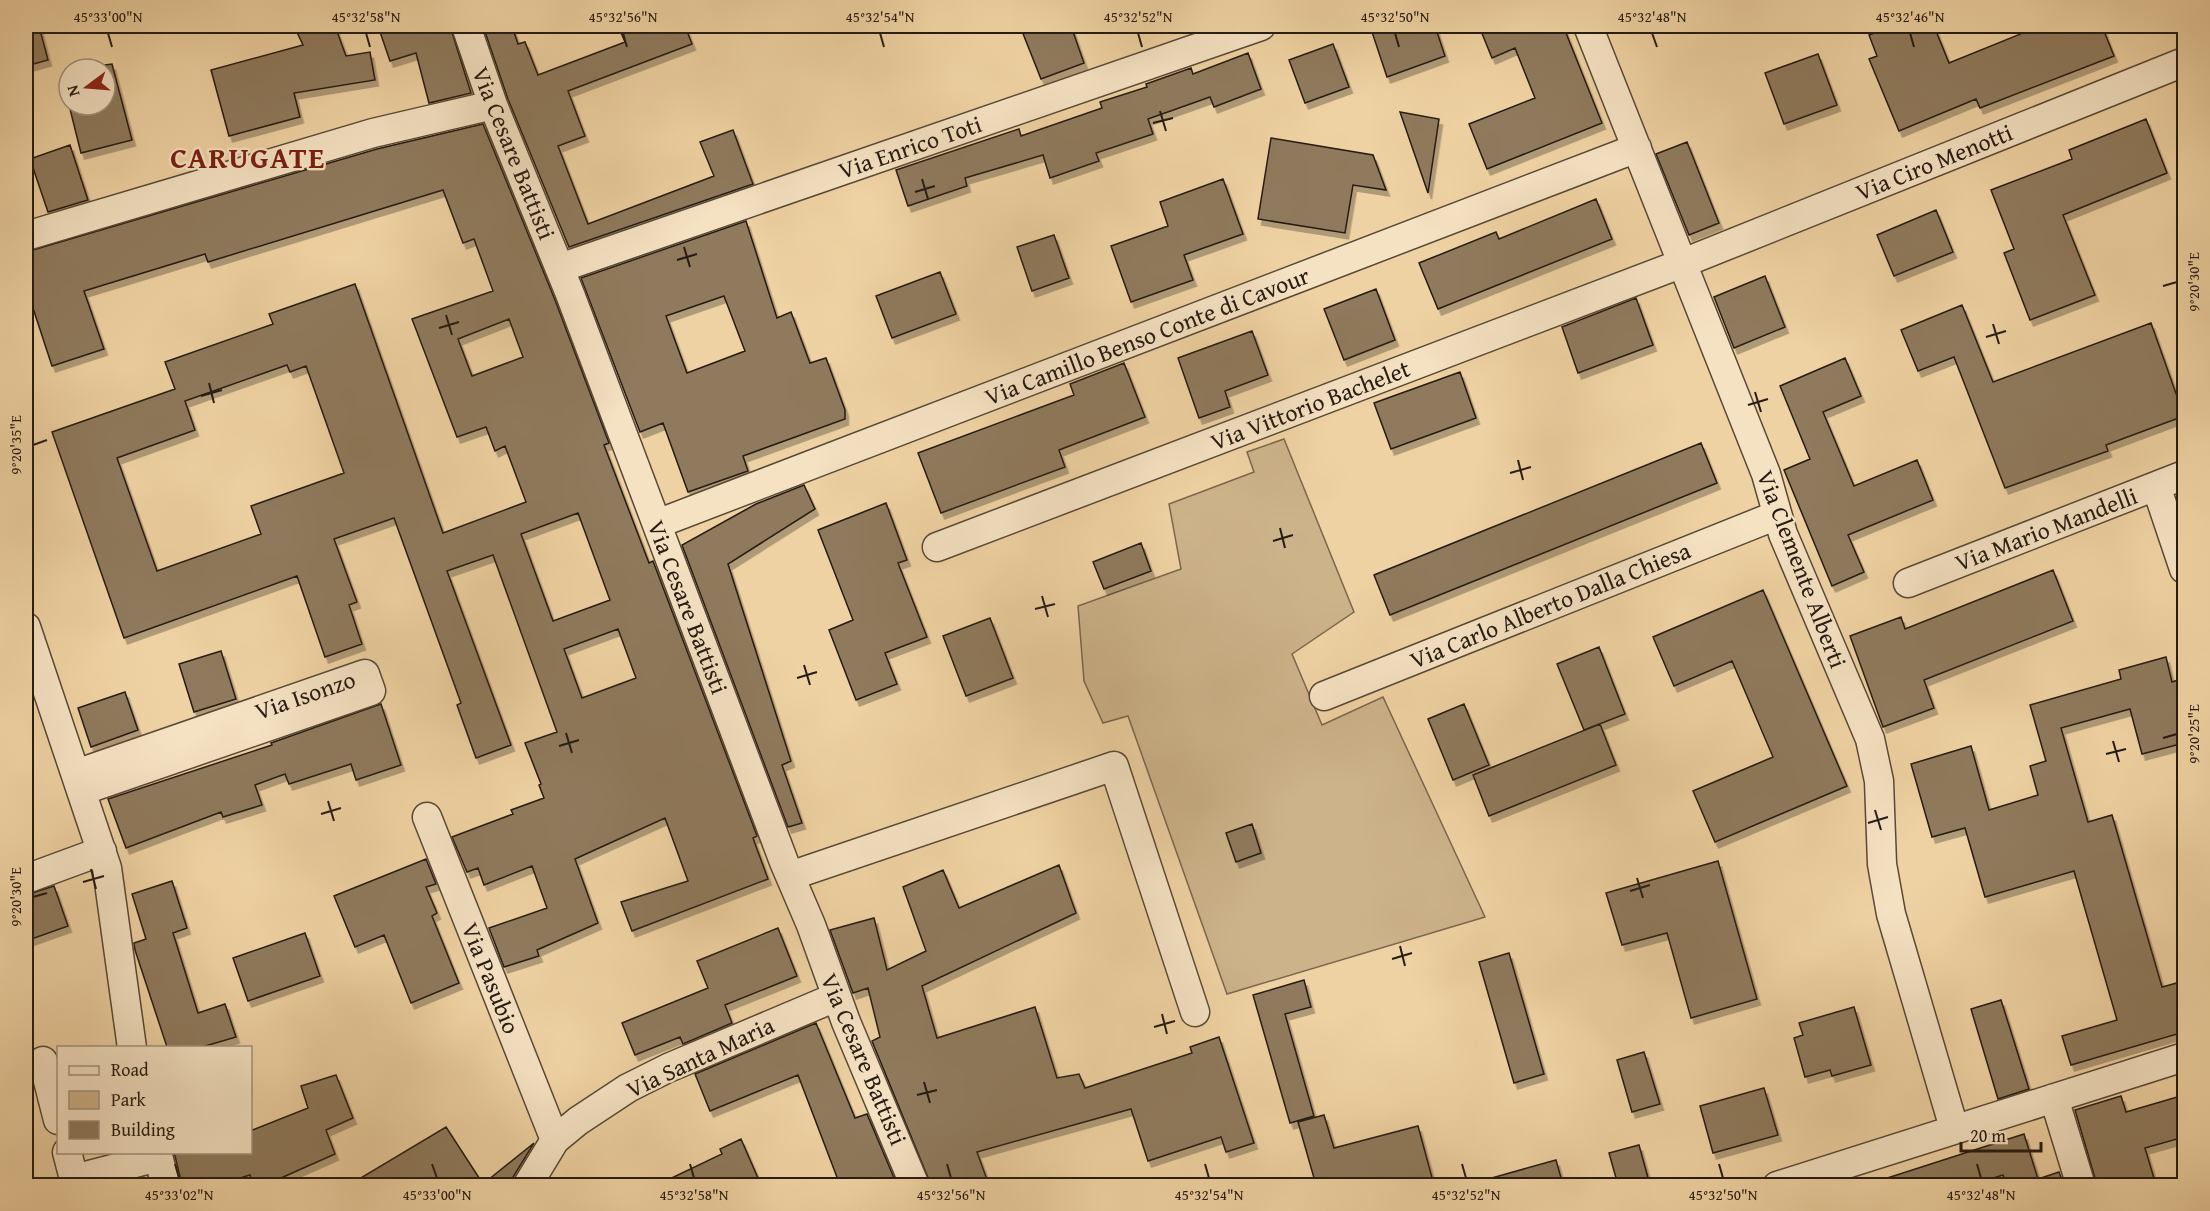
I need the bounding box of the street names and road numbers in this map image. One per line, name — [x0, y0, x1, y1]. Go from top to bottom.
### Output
street label: Via Cesare Battisti — [463, 61, 565, 245]
street label: Via Enrico Toti — [834, 106, 987, 188]
street label: Via Ciro Menotti — [1850, 115, 2018, 209]
street label: Via Camillo Benso Conte di Cavour — [979, 258, 1315, 414]
street label: Via Vittorio Bachelet — [1205, 351, 1415, 459]
street label: Via Clemente Alberti — [1748, 465, 1856, 673]
street label: Via Mario Mandelli — [1950, 478, 2143, 580]
street label: Via Cesare Battisti — [639, 515, 737, 699]
street label: Via Carlo Alberto Dalla Chiesa — [1404, 532, 1696, 677]
street label: Via Isonzo — [250, 661, 360, 729]
street label: Via Pasubio — [453, 917, 529, 1039]
street label: Via Cesare Battisti — [812, 968, 916, 1151]
street label: Via Santa Maria — [620, 1007, 780, 1107]

